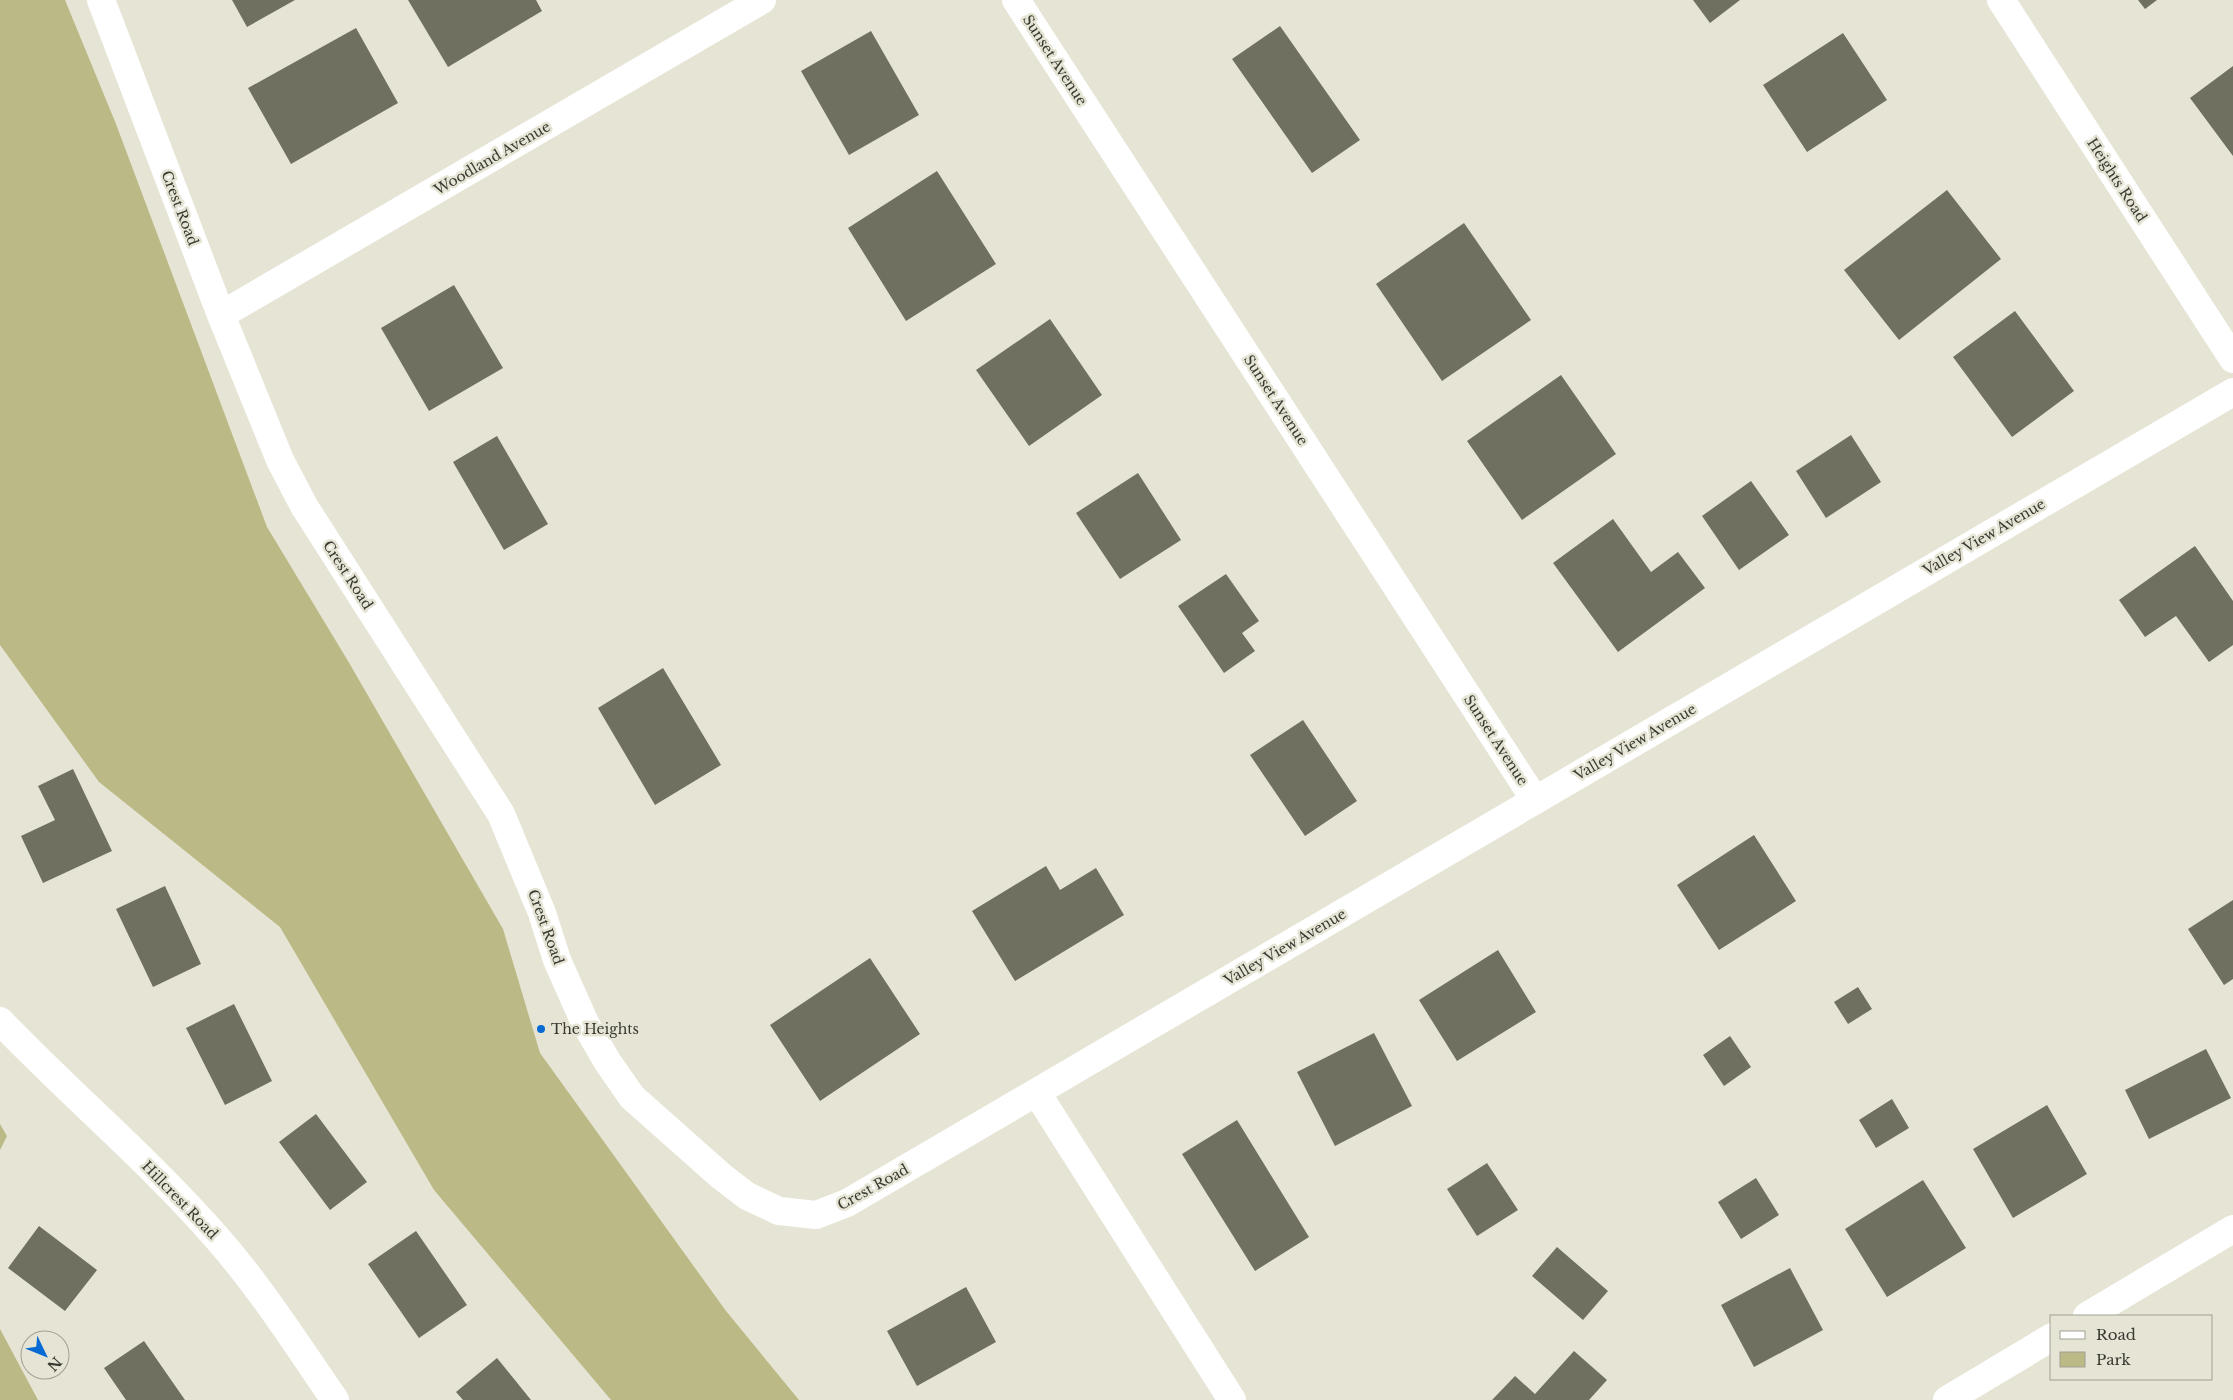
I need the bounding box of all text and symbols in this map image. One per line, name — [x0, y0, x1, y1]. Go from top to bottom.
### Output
street label: Sunset Avenue — [1019, 11, 1091, 109]
street label: Woodland Avenue — [430, 117, 553, 199]
street label: Heights Road — [2083, 135, 2151, 226]
street label: Crest Road — [157, 168, 203, 248]
street label: Sunset Avenue — [1240, 351, 1312, 449]
street label: Valley View Avenue — [1919, 495, 2048, 580]
street label: Crest Road — [319, 537, 377, 613]
street label: Sunset Avenue — [1460, 691, 1532, 789]
street label: Valley View Avenue — [1570, 700, 1699, 785]
street label: Crest Road — [524, 887, 568, 968]
street label: Valley View Avenue — [1220, 905, 1349, 990]
place label: The Heights — [551, 1020, 639, 1038]
marker: The Heights — [535, 1023, 547, 1035]
street label: Hillcrest Road — [138, 1157, 222, 1243]
street label: Crest Road — [834, 1160, 912, 1214]
legend — [2050, 1315, 2213, 1380]
text: Road — [2096, 1325, 2136, 1344]
north arrow — [20, 1330, 70, 1380]
text: Park — [2096, 1350, 2132, 1369]
text: N — [43, 1353, 66, 1375]

